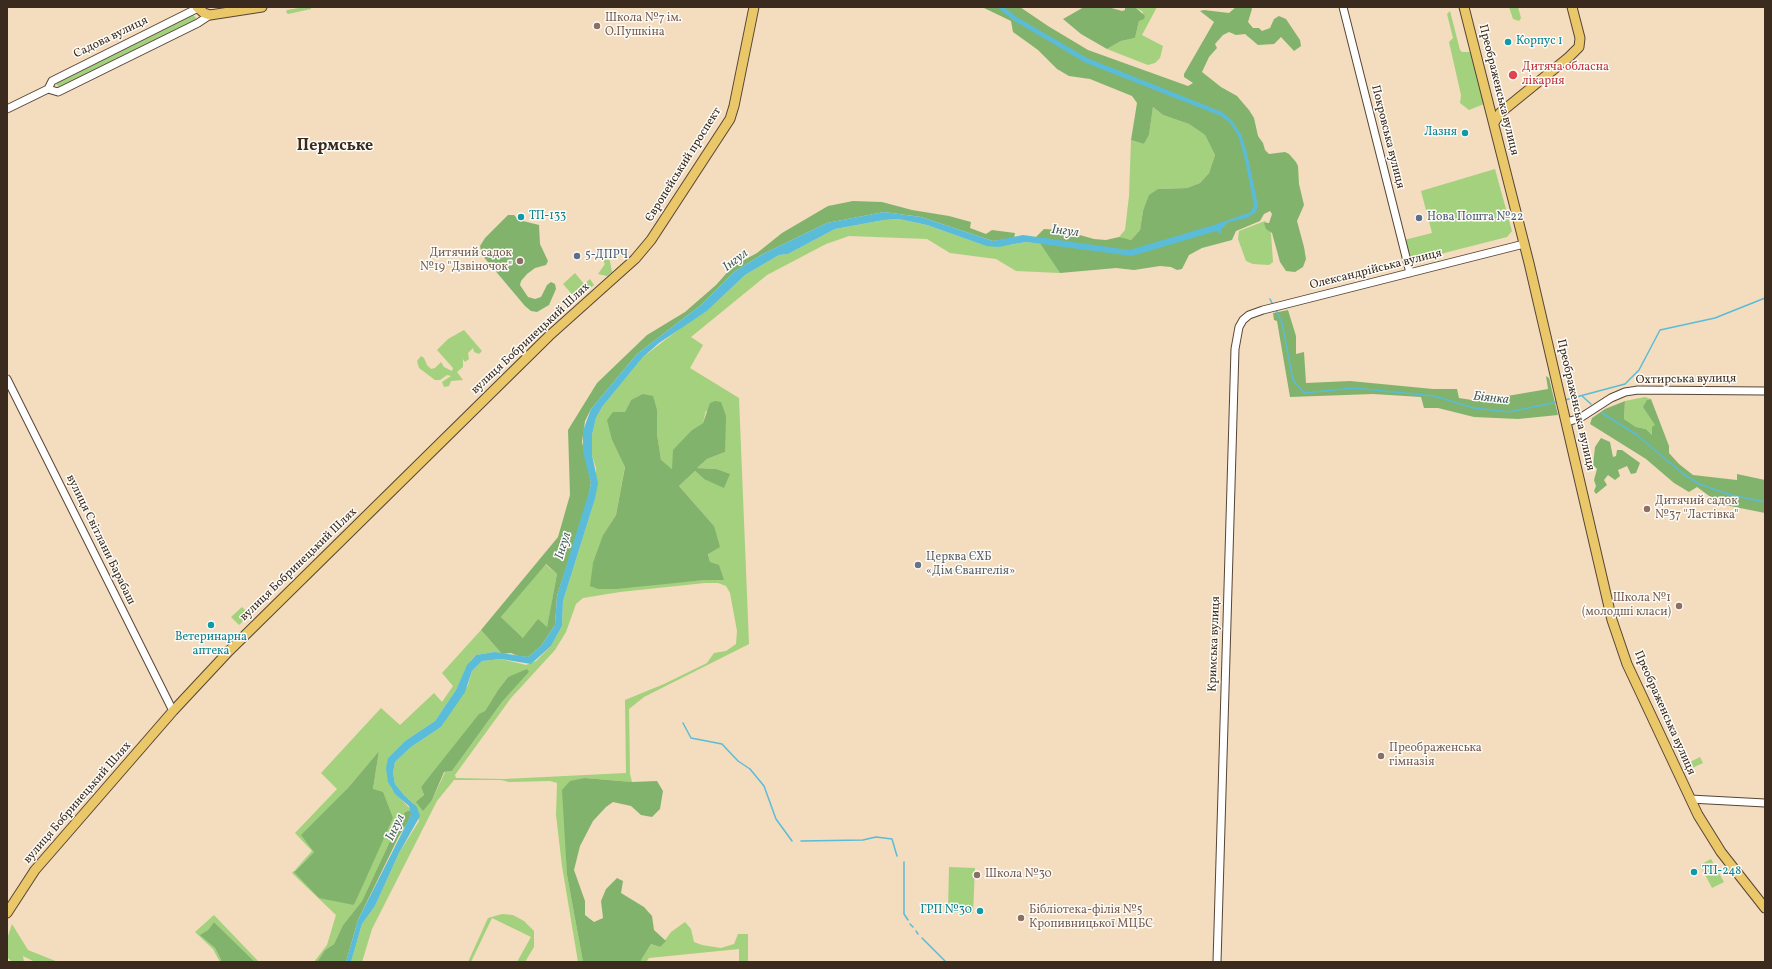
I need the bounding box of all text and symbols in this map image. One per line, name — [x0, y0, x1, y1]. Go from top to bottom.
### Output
place label: Школа №7 ім. О.Пушкіна — [605, 12, 682, 40]
street label: Садова вулиця — [72, 14, 150, 62]
marker: Школа №7 ім. О.Пушкіна — [592, 21, 602, 31]
street label: Преображенська вулиця — [1475, 23, 1521, 157]
place label: Корпус 1 — [1516, 35, 1563, 49]
marker: Корпус 1 — [1503, 37, 1513, 47]
place label: Дитяча обласна лікарня — [1522, 61, 1609, 89]
marker: Дитяча обласна лікарня — [1507, 69, 1519, 81]
street label: Покровська вулиця — [1367, 84, 1407, 190]
street label: Європейський проспект — [643, 105, 725, 225]
place label: Лазня — [1424, 126, 1457, 140]
marker: Лазня — [1460, 128, 1470, 138]
district label: Пермське — [297, 137, 373, 157]
place label: ТП-133 — [529, 210, 566, 224]
place label: Нова Пошта №22 — [1427, 211, 1523, 225]
marker: ТП-133 — [516, 212, 526, 222]
marker: Нова Пошта №22 — [1414, 213, 1424, 223]
water label: Інгул — [1050, 223, 1080, 241]
water label: Інгул — [720, 246, 752, 276]
place label: Дитячий садок №19 "Дзвіночок" — [420, 247, 512, 275]
street label: Олександрійська вулиця — [1308, 247, 1444, 293]
place label: 5-ДПРЧ — [585, 249, 628, 263]
marker: 5-ДПРЧ — [572, 251, 582, 261]
marker: Дитячий садок №19 "Дзвіночок" — [515, 256, 525, 266]
street label: вулиця Бобринецький Шлях — [469, 280, 593, 398]
street label: Преображенська вулиця — [1553, 338, 1597, 472]
street label: Охтирська вулиця — [1636, 372, 1736, 388]
water label: Біянка — [1472, 389, 1510, 409]
street label: вулиця Світлани Барабаш — [62, 473, 138, 607]
place label: Дитячий садок №37 "Ластівка" — [1655, 495, 1738, 523]
marker: Дитячий садок №37 "Ластівка" — [1642, 504, 1652, 514]
street label: вулиця Бобринецький Шлях — [238, 505, 360, 625]
water label: Інгул — [552, 530, 576, 562]
place label: Церква ЄХБ «Дім Євангелія» — [926, 551, 1015, 579]
marker: Церква ЄХБ «Дім Євангелія» — [913, 560, 923, 570]
place label: Школа №1 (молодші класи) — [1582, 592, 1671, 620]
street label: Кримська вулиця — [1206, 596, 1224, 692]
marker: Школа №1 (молодші класи) — [1674, 601, 1684, 611]
marker: Ветеринарна аптека — [206, 620, 216, 630]
place label: Ветеринарна аптека — [175, 631, 247, 659]
street label: Преображенська вулиця — [1630, 649, 1698, 777]
street label: вулиця Бобринецький Шлях — [21, 739, 135, 867]
place label: Преображенська гімназія — [1389, 742, 1482, 770]
marker: Преображенська гімназія — [1376, 751, 1386, 761]
water label: Інгул — [383, 812, 409, 844]
place label: ТП-248 — [1702, 865, 1741, 879]
marker: ТП-248 — [1689, 867, 1699, 877]
place label: Школа №30 — [985, 868, 1052, 882]
marker: Школа №30 — [972, 870, 982, 880]
place label: ГРП №30 — [920, 904, 972, 918]
place label: Бібліотека-філія №5 Кропивницької МЦБС — [1029, 904, 1153, 932]
marker: ГРП №30 — [975, 906, 985, 916]
marker: Бібліотека-філія №5 Кропивницької МЦБС — [1016, 913, 1026, 923]

